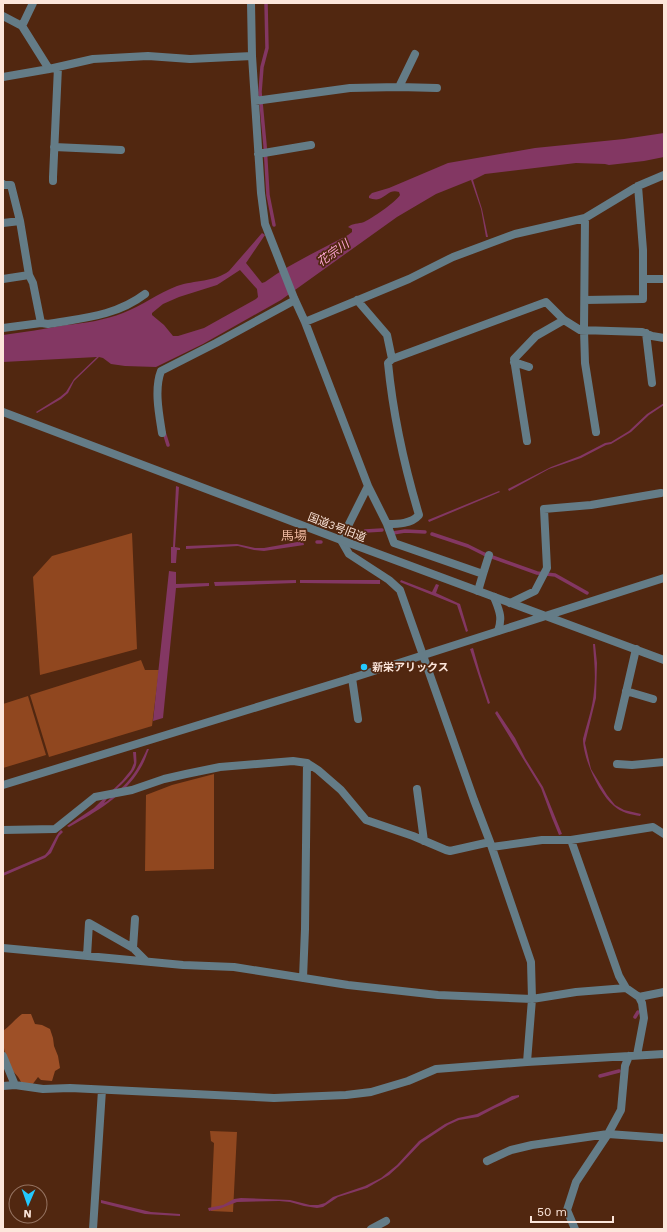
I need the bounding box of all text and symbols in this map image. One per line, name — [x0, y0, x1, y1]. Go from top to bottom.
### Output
water label: 花宗川 — [314, 236, 353, 269]
street label: 国道3号旧道 — [306, 510, 368, 545]
district label: 馬場 — [281, 528, 307, 543]
place label: 新栄アリックス — [372, 661, 449, 674]
marker: 新栄アリックス — [359, 662, 369, 672]
north arrow — [8, 1184, 48, 1224]
scale bar — [531, 1198, 613, 1224]
text: 50 m — [537, 1205, 567, 1219]
text: N — [23, 1207, 32, 1220]

